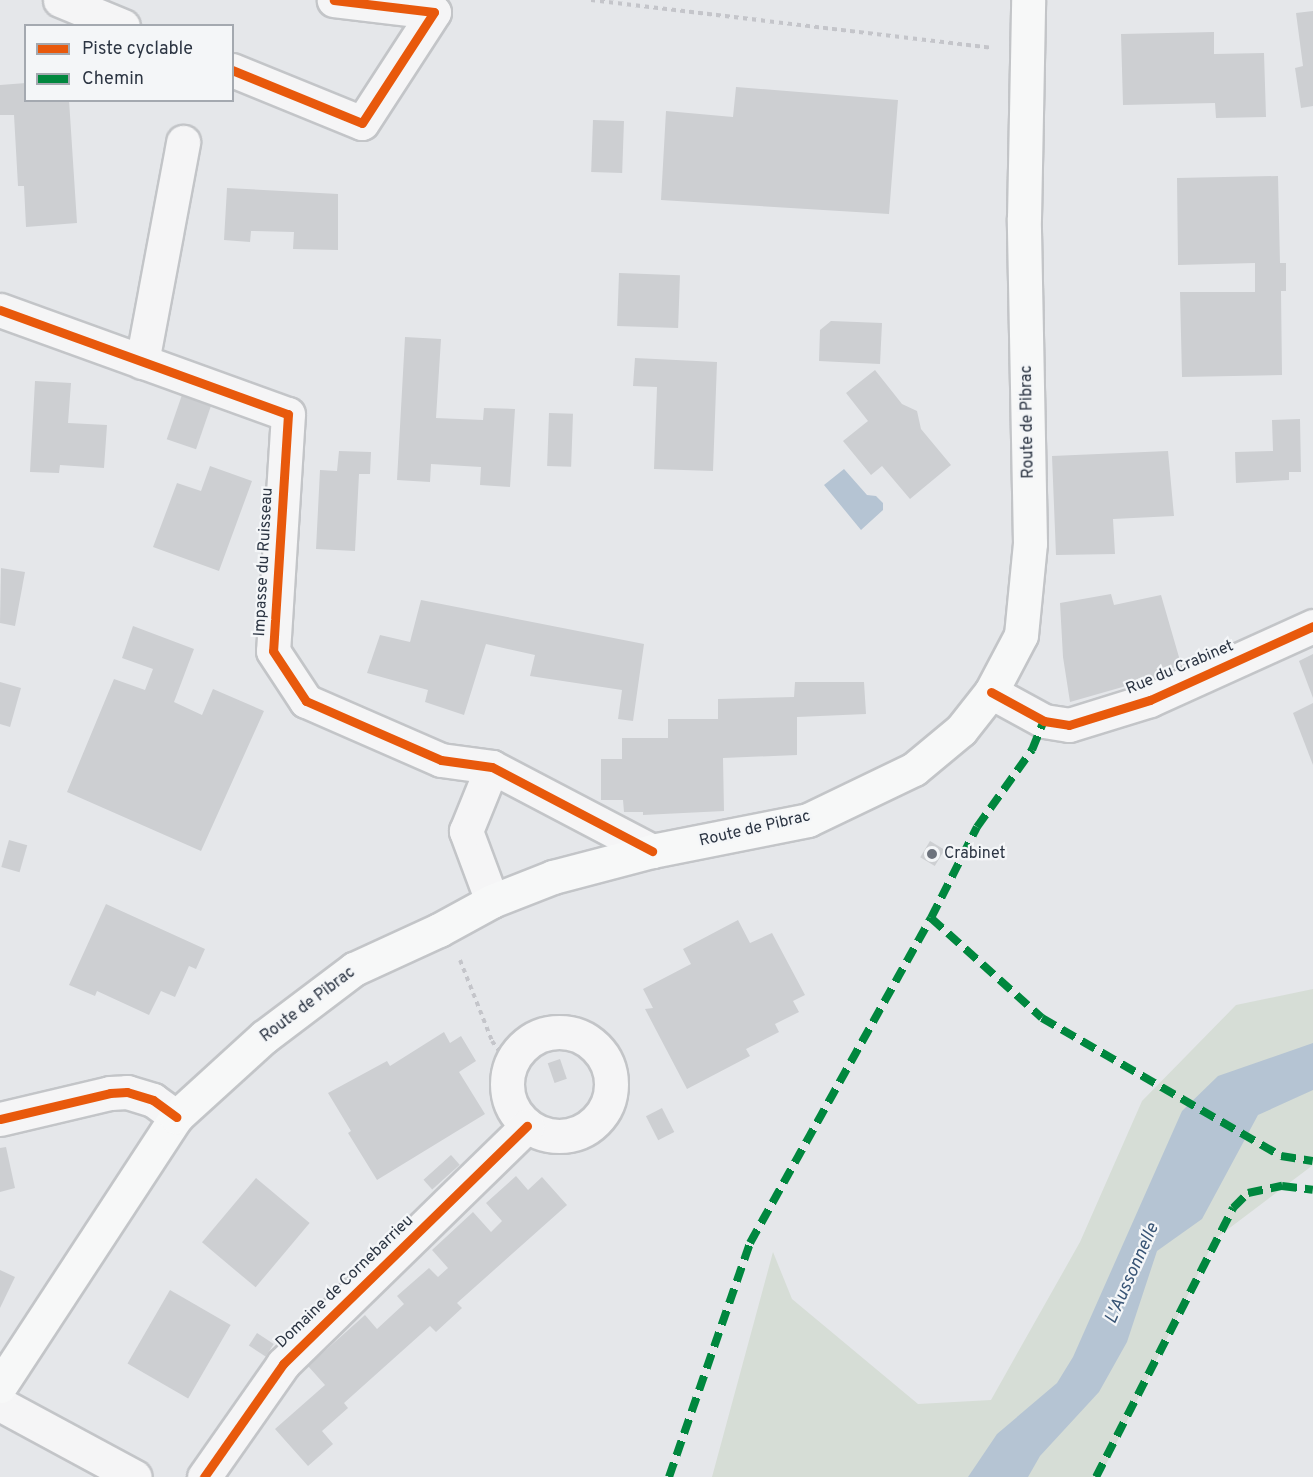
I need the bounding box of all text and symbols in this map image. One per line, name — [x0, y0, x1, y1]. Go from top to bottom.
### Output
legend — [24, 24, 234, 102]
text: Piste cyclable — [82, 38, 193, 61]
text: Chemin — [82, 68, 144, 91]
street label: Route de Pibrac — [1017, 365, 1039, 479]
street label: Impasse du Ruisseau — [251, 487, 277, 637]
street label: Rue du Crabinet — [1123, 637, 1237, 699]
street label: Route de Pibrac — [698, 807, 812, 851]
place label: Crabinet — [944, 844, 1005, 864]
marker: Crabinet — [925, 847, 939, 861]
street label: Route de Pibrac — [257, 963, 359, 1047]
street label: Domaine de Cornebarrieu — [272, 1211, 418, 1353]
water label: L'Aussonnelle — [1101, 1220, 1165, 1328]

